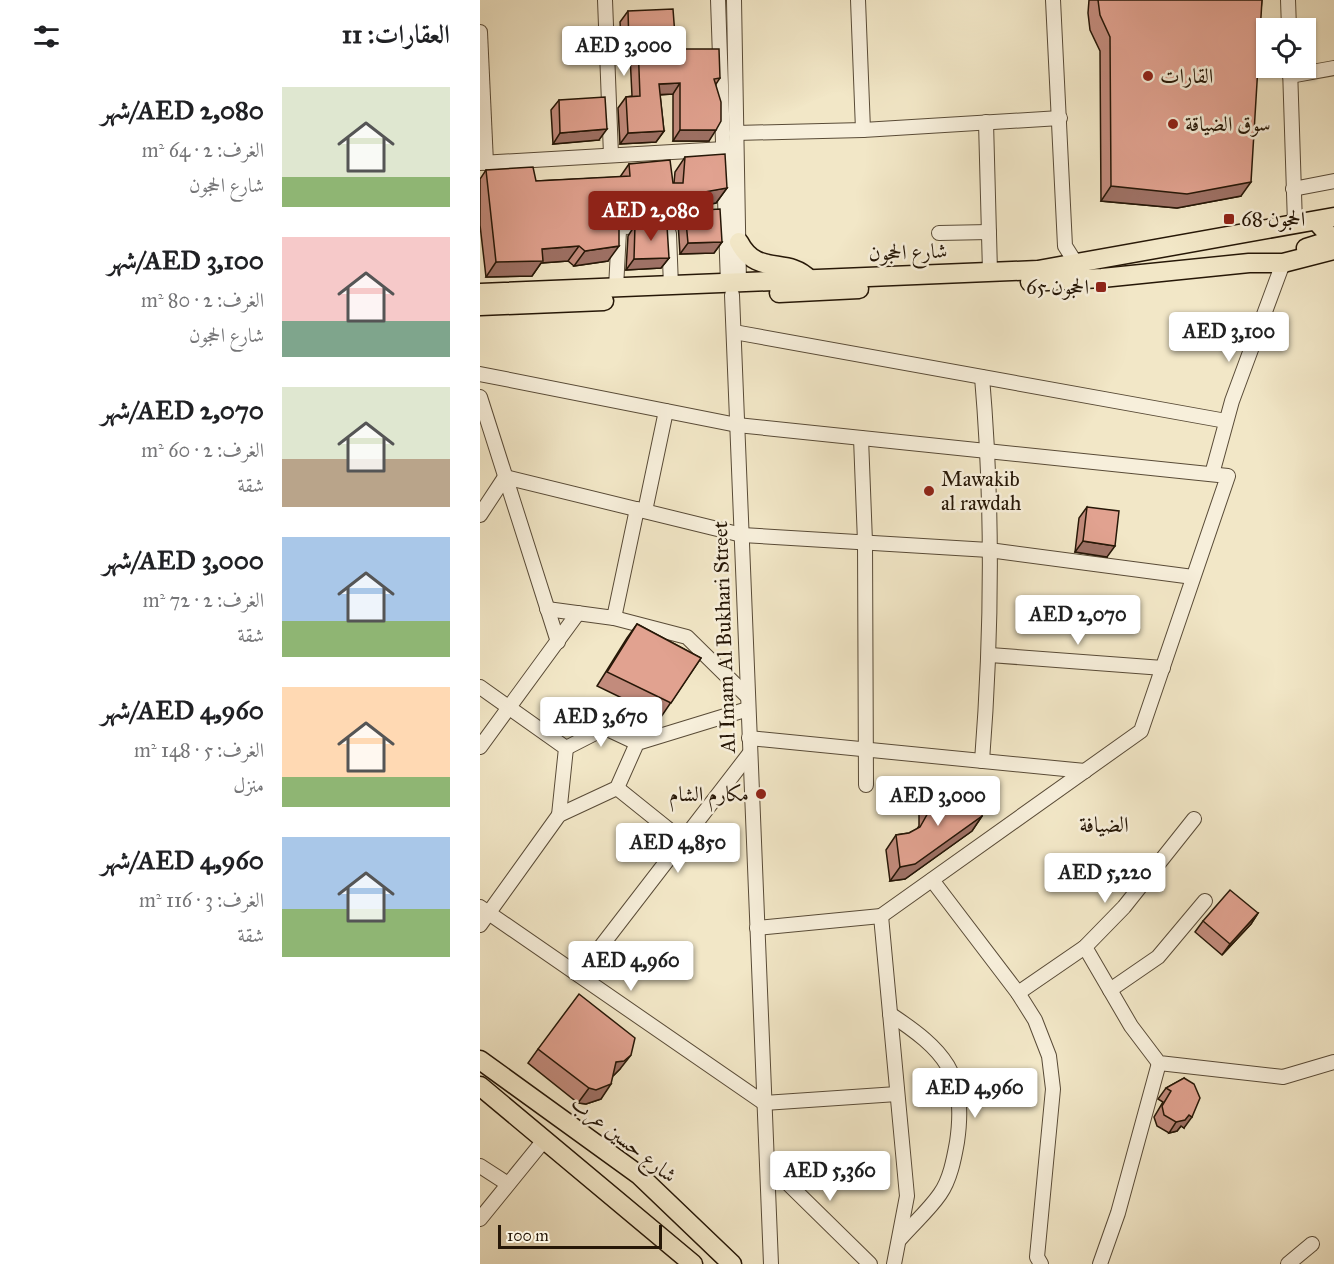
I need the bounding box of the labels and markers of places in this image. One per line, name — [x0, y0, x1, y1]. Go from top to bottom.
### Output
pin: AED 3,000 — [555, 26, 693, 77]
place label: القارات — [1160, 63, 1213, 89]
marker: القارات — [1141, 69, 1155, 83]
place label: سوق الضياقة — [1185, 111, 1271, 137]
marker: سوق الضياقة — [1166, 117, 1180, 131]
pin: AED 2,080 — [582, 191, 720, 242]
place label: الحجون 68 — [1241, 206, 1305, 232]
marker: الحجون 68 — [1222, 212, 1236, 226]
place label: الحجون 65 — [1026, 274, 1089, 300]
marker: الحجون 65 — [1094, 280, 1108, 294]
pin: AED 3,100 — [1160, 312, 1298, 363]
place label: Mawakib al rawdah — [941, 466, 1022, 516]
marker: Mawakib al rawdah — [922, 484, 936, 498]
pin: AED 2,070 — [1009, 595, 1147, 646]
pin: AED 3,670 — [532, 697, 670, 748]
pin: AED 3,000 — [869, 776, 1007, 827]
place label: مكارم الشام — [669, 781, 749, 812]
marker: مكارم الشام — [754, 787, 768, 801]
pin: AED 4,850 — [609, 823, 747, 874]
pin: AED 5,220 — [1036, 853, 1174, 904]
pin: AED 4,960 — [562, 941, 700, 992]
pin: AED 4,960 — [906, 1068, 1044, 1119]
pin: AED 5,360 — [761, 1151, 899, 1202]

